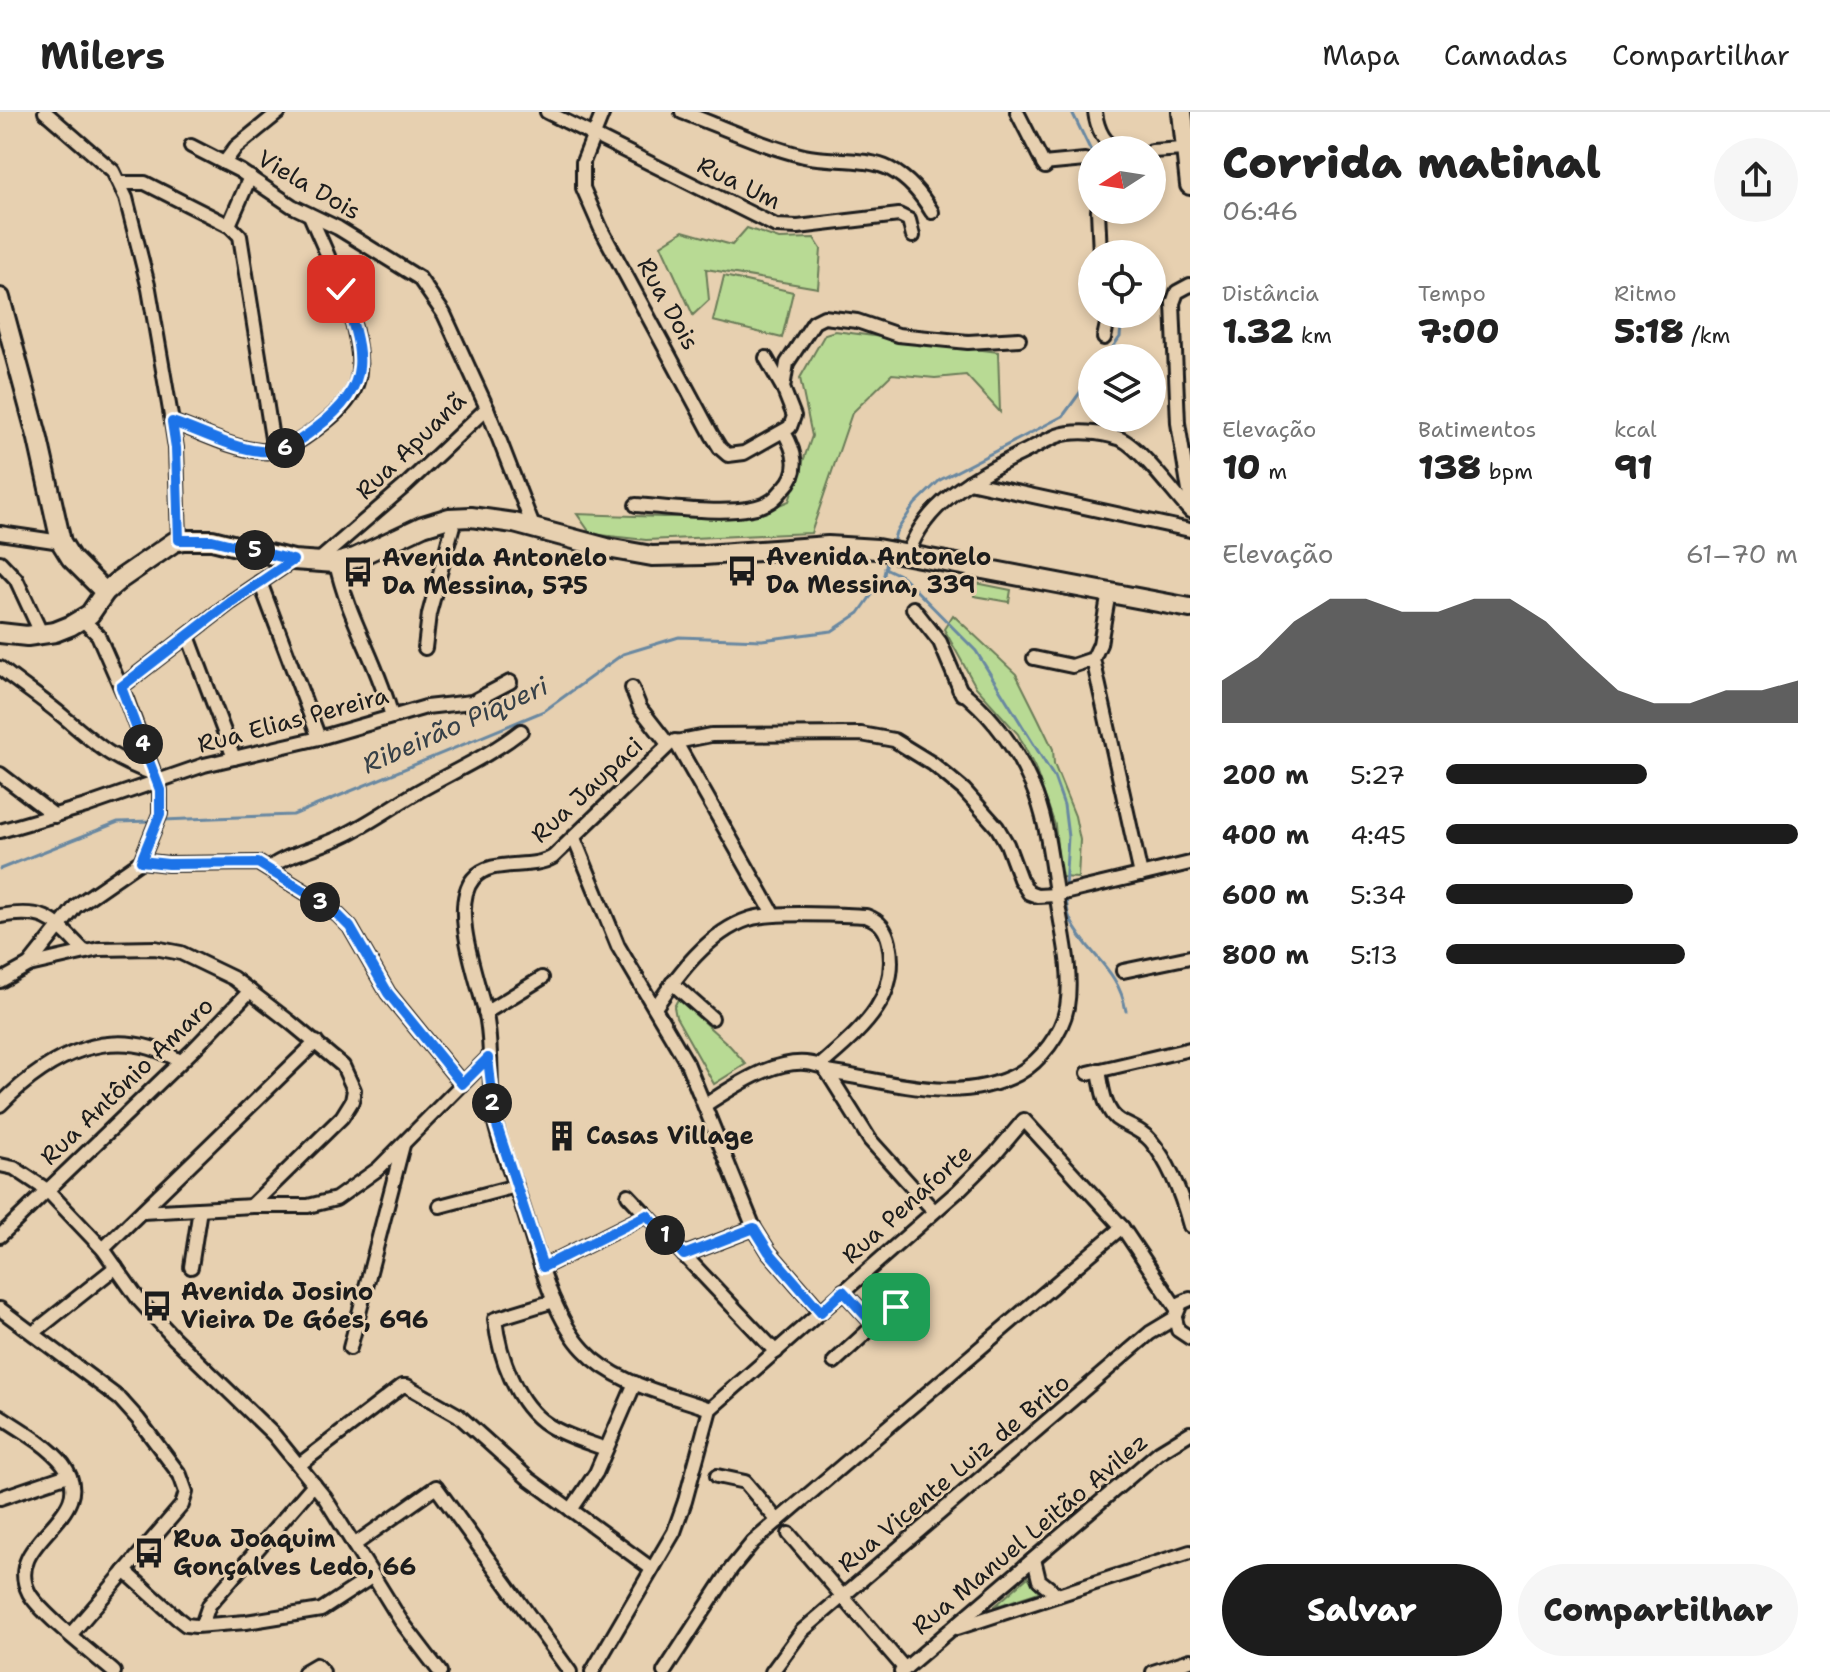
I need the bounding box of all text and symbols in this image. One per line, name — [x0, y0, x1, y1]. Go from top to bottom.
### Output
text: Milers — [40, 30, 165, 81]
text: Mapa — [1322, 36, 1400, 74]
text: Camadas — [1444, 36, 1568, 74]
text: Compartilhar — [1612, 36, 1790, 74]
text: Corrida matinal — [1222, 133, 1601, 192]
north arrow — [1078, 136, 1166, 224]
map controls — [1078, 136, 1166, 432]
button: share — [1714, 138, 1798, 222]
street label: Viela Dois — [251, 143, 367, 227]
street label: Rua Um — [692, 149, 786, 217]
text: 06:46 — [1222, 193, 1299, 228]
button: locate — [1078, 240, 1166, 328]
street label: Rua Dois — [630, 252, 706, 356]
pin — [307, 255, 375, 323]
icon: check — [319, 267, 363, 311]
text: Distância — [1222, 279, 1319, 308]
text: Tempo — [1418, 279, 1486, 308]
text: Ritmo — [1614, 279, 1677, 308]
text: 1.32 — [1222, 308, 1293, 354]
text: 7:00 — [1418, 308, 1500, 354]
text: 5:18 — [1614, 308, 1684, 354]
text: km — [1293, 321, 1332, 350]
text: /km — [1684, 321, 1731, 350]
button: layers — [1078, 344, 1166, 432]
street label: Rua Apuanã — [349, 385, 473, 507]
text: Elevação — [1222, 415, 1316, 444]
text: Batimentos — [1418, 415, 1536, 444]
text: kcal — [1614, 415, 1657, 444]
pin: 6 — [265, 428, 305, 468]
text: 6 — [277, 433, 293, 462]
text: 10 — [1222, 444, 1261, 490]
text: 138 — [1418, 444, 1481, 490]
text: 91 — [1614, 444, 1653, 490]
text: m — [1261, 457, 1287, 486]
text: bpm — [1481, 457, 1533, 486]
pin: 5 — [235, 530, 275, 570]
text: 5 — [248, 535, 262, 564]
text: Elevação — [1222, 536, 1333, 571]
text: 61–70 m — [1686, 536, 1798, 571]
place label: Avenida Antonelo Da Messina, 339 — [766, 541, 991, 601]
place label: Avenida Antonelo Da Messina, 575 — [382, 542, 607, 602]
bus stop icon: Avenida Antonelo Da Messina, 339 — [725, 554, 759, 588]
bus stop icon: Avenida Antonelo Da Messina, 575 — [341, 555, 375, 589]
water label: Ribeirão Piqueri — [356, 668, 554, 781]
street label: Rua Elias Pereira — [194, 679, 392, 761]
pin: 4 — [123, 724, 163, 764]
text: 4 — [135, 729, 151, 758]
street label: Rua Jaupaci — [524, 730, 650, 850]
text: 200 m — [1222, 757, 1309, 792]
text: 5:27 — [1350, 757, 1405, 792]
text: 400 m — [1222, 817, 1309, 852]
text: 4:45 — [1350, 817, 1406, 852]
text: 600 m — [1222, 877, 1309, 912]
text: 5:34 — [1350, 877, 1406, 912]
pin: 3 — [300, 882, 340, 922]
text: 3 — [312, 887, 328, 916]
text: 800 m — [1222, 937, 1309, 972]
text: 5:13 — [1350, 937, 1398, 972]
street label: Rua Antônio Amaro — [33, 990, 221, 1172]
pin: 2 — [472, 1083, 512, 1123]
text: 2 — [484, 1088, 500, 1117]
building icon: Casas Village — [545, 1119, 579, 1153]
place label: Casas Village — [586, 1120, 754, 1152]
street label: Rua Penaforte — [835, 1137, 979, 1271]
pin: 1 — [645, 1215, 685, 1255]
text: 1 — [660, 1220, 670, 1249]
pin — [862, 1273, 930, 1341]
place label: Avenida Josino Vieira De Góes, 696 — [181, 1276, 429, 1336]
icon: arrive — [874, 1285, 918, 1329]
bus stop icon: Avenida Josino Vieira De Góes, 696 — [140, 1289, 174, 1323]
street label: Rua Vicente Luiz de Brito — [831, 1366, 1077, 1580]
street label: Rua Manuel Leitão Avilez — [905, 1426, 1155, 1642]
place label: Rua Joaquim Gonçalves Ledo, 66 — [173, 1523, 416, 1583]
bus stop icon: Rua Joaquim Gonçalves Ledo, 66 — [132, 1536, 166, 1570]
button: Salvar — [1222, 1564, 1502, 1656]
button: Compartilhar — [1518, 1564, 1798, 1656]

